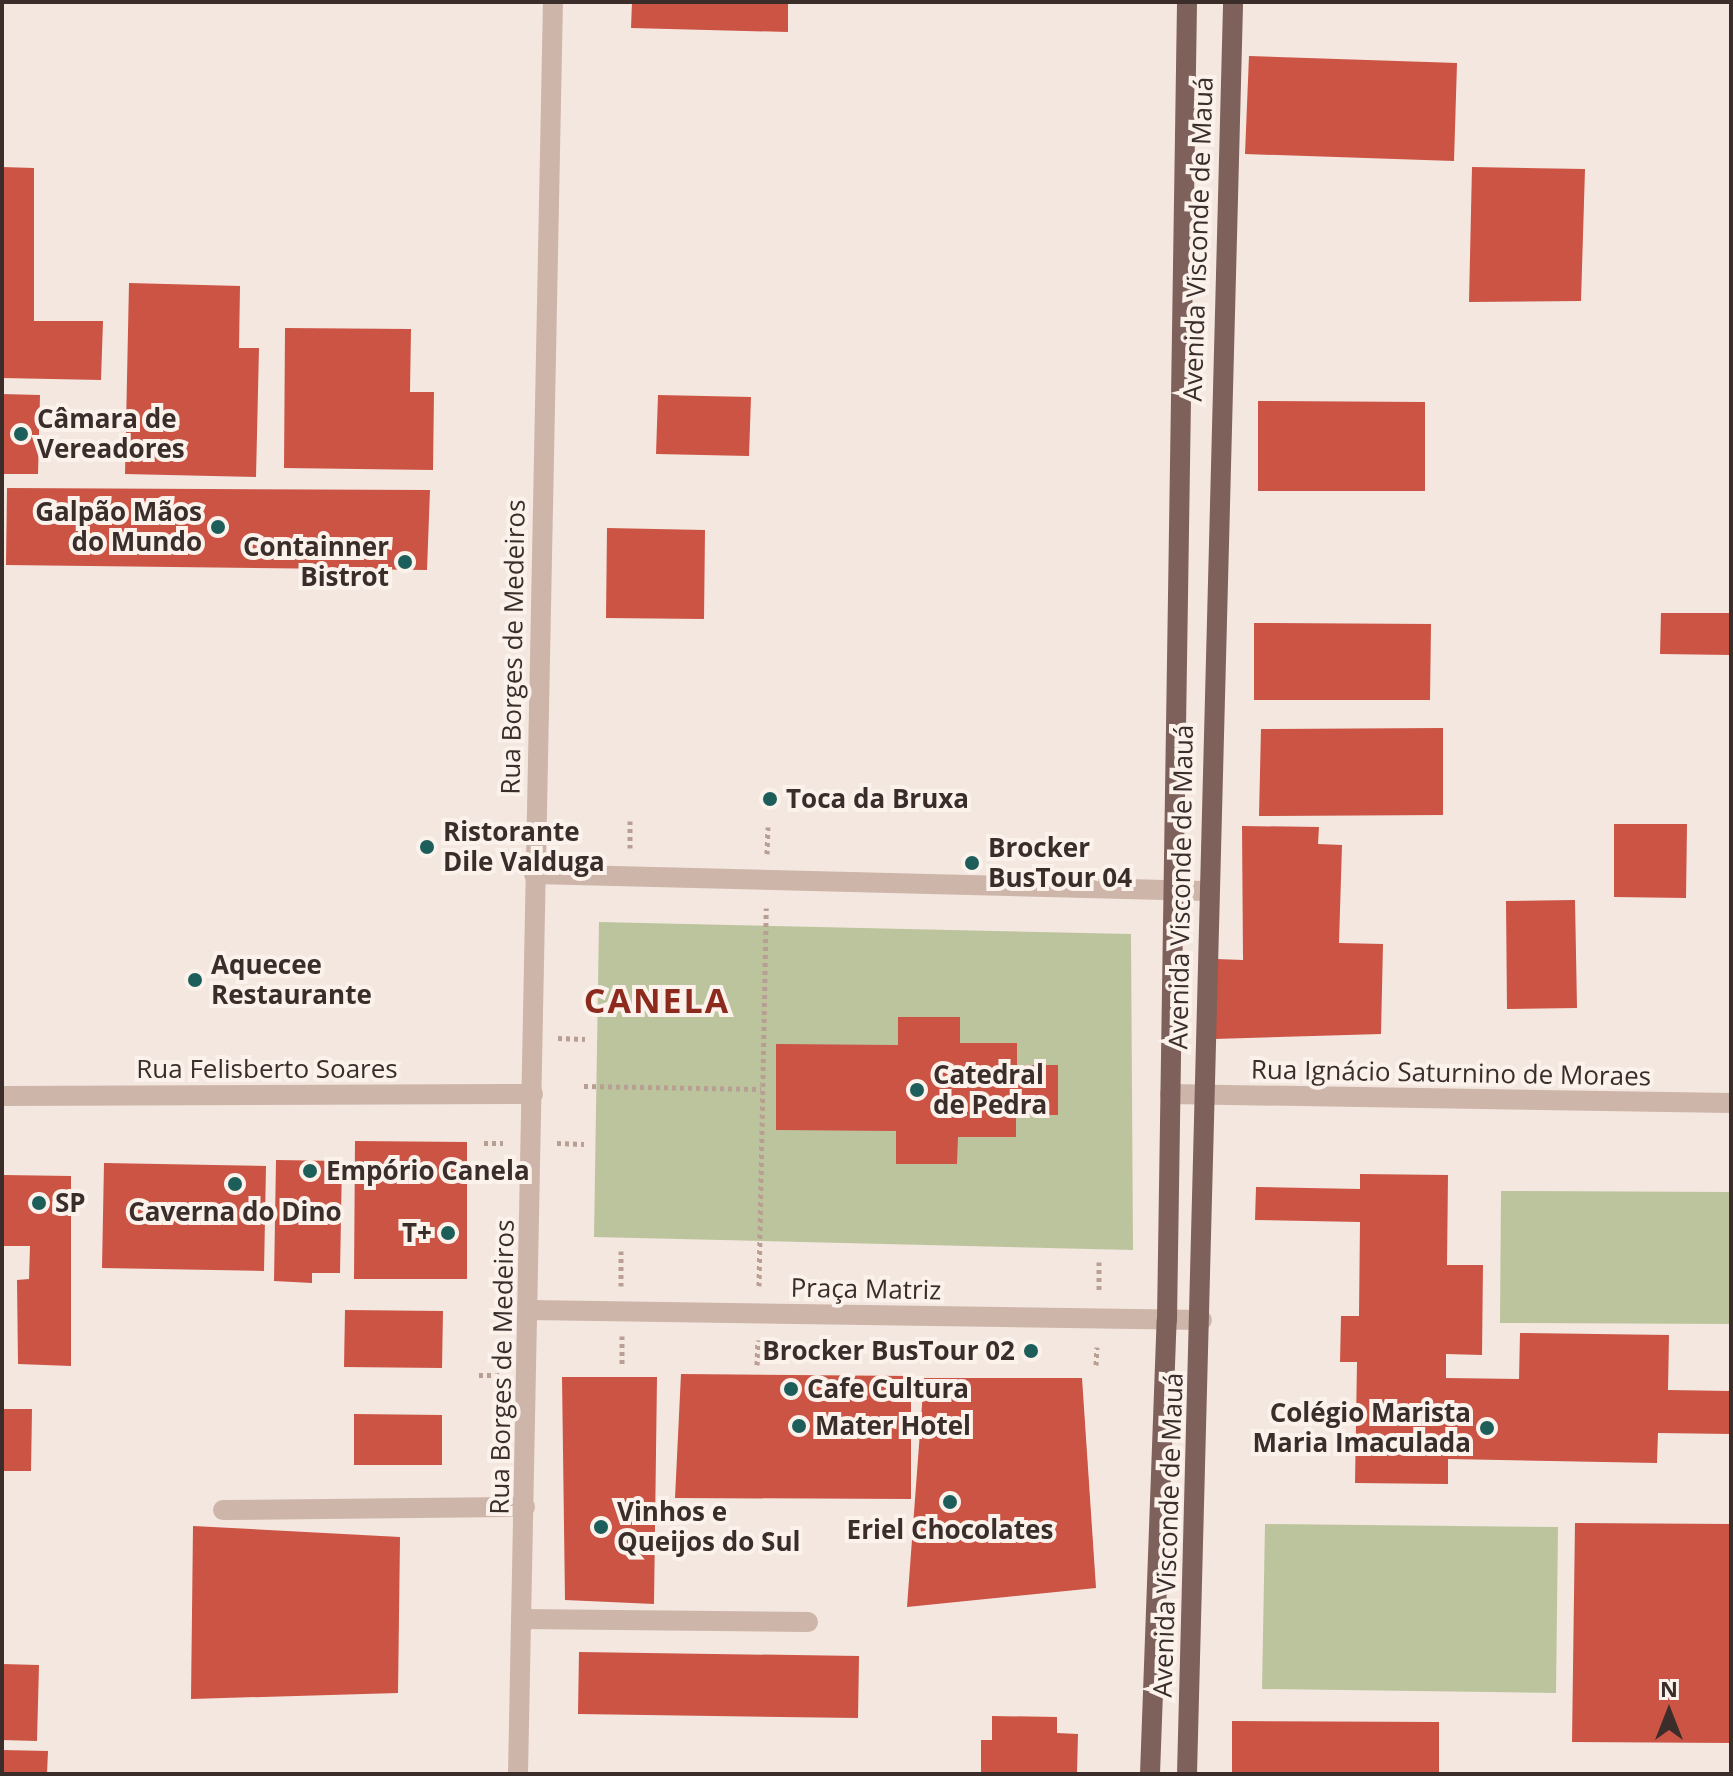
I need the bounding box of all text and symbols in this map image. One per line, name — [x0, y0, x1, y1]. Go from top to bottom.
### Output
street label: Avenida Visconde de Mauá — [1177, 76, 1219, 402]
place label: Câmara de Vereadores — [37, 403, 185, 464]
marker: Câmara de Vereadores — [12, 425, 30, 443]
place label: Galpão Mãos do Mundo — [35, 496, 202, 558]
street label: Rua Borges de Medeiros — [495, 499, 531, 795]
marker: Galpão Mãos do Mundo — [209, 518, 227, 536]
place label: Containner Bistrot — [243, 531, 389, 592]
marker: Containner Bistrot — [396, 553, 414, 571]
street label: Avenida Visconde de Mauá — [1163, 724, 1199, 1050]
place label: Toca da Bruxa — [786, 783, 969, 815]
marker: Toca da Bruxa — [761, 790, 779, 808]
place label: Ristorante Dile Valduga — [443, 816, 605, 878]
place label: Brocker BusTour 04 — [988, 832, 1132, 894]
marker: Ristorante Dile Valduga — [418, 838, 436, 856]
marker: Brocker BusTour 04 — [963, 854, 981, 872]
place label: Aquecee Restaurante — [211, 949, 372, 1010]
marker: Aquecee Restaurante — [186, 971, 204, 989]
district label: CANELA — [584, 981, 730, 1021]
street label: Rua Felisberto Soares — [136, 1053, 398, 1085]
street label: Rua Ignácio Saturnino de Moraes — [1251, 1054, 1651, 1092]
place label: Catedral de Pedra — [933, 1059, 1047, 1120]
marker: Catedral de Pedra — [908, 1081, 926, 1099]
place label: Empório Canela — [326, 1155, 530, 1187]
marker: Empório Canela — [301, 1162, 319, 1180]
marker: Caverna do Dino — [226, 1175, 244, 1193]
place label: SP — [55, 1187, 86, 1219]
marker: SP — [30, 1194, 48, 1212]
place label: Caverna do Dino — [128, 1196, 342, 1228]
place label: T+ — [402, 1217, 432, 1249]
street label: Rua Borges de Medeiros — [484, 1219, 520, 1515]
marker: T+ — [439, 1224, 457, 1242]
street label: Praça Matriz — [790, 1272, 942, 1306]
place label: Brocker BusTour 02 — [762, 1335, 1015, 1367]
marker: Brocker BusTour 02 — [1022, 1342, 1040, 1360]
street label: Avenida Visconde de Mauá — [1147, 1372, 1189, 1698]
place label: Cafe Cultura — [807, 1373, 969, 1405]
marker: Cafe Cultura — [782, 1380, 800, 1398]
place label: Colégio Marista Maria Imaculada — [1252, 1397, 1471, 1458]
place label: Mater Hotel — [815, 1410, 971, 1442]
marker: Mater Hotel — [790, 1417, 808, 1435]
marker: Colégio Marista Maria Imaculada — [1478, 1419, 1496, 1437]
marker: Eriel Chocolates — [941, 1493, 959, 1511]
place label: Vinhos e Queijos do Sul — [617, 1496, 800, 1558]
place label: Eriel Chocolates — [847, 1514, 1053, 1546]
marker: Vinhos e Queijos do Sul — [592, 1518, 610, 1536]
north arrow — [1629, 1672, 1709, 1752]
text: N — [1660, 1673, 1678, 1703]

